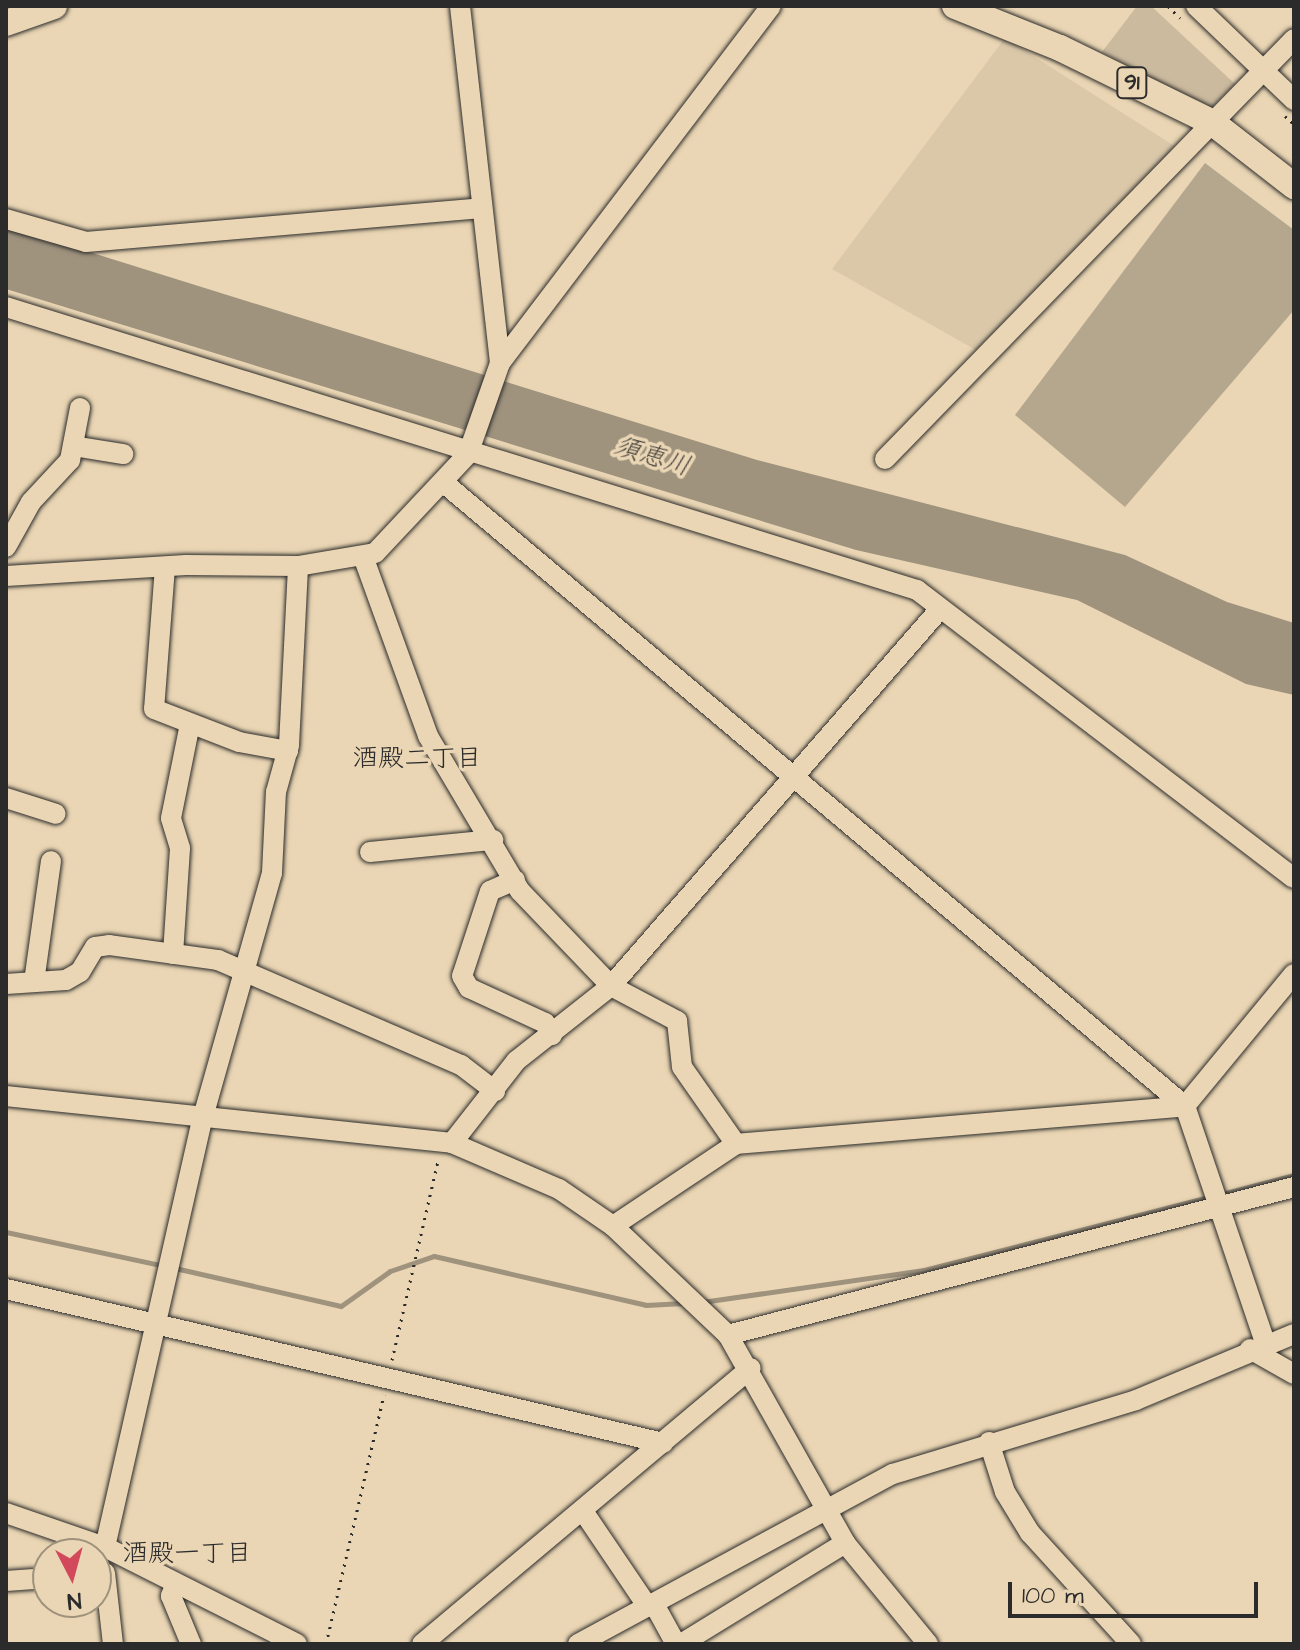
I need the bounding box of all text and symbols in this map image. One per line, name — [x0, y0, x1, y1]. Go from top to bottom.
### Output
road number: 91 — [1116, 65, 1148, 101]
water label: 須恵川 — [610, 431, 694, 483]
district label: 酒殿二丁目 — [352, 743, 482, 775]
north arrow — [32, 1538, 112, 1618]
district label: 酒殿一丁目 — [122, 1538, 252, 1570]
scale bar — [1012, 1566, 1262, 1616]
text: 100 m — [1022, 1579, 1084, 1613]
text: N — [66, 1584, 83, 1617]

